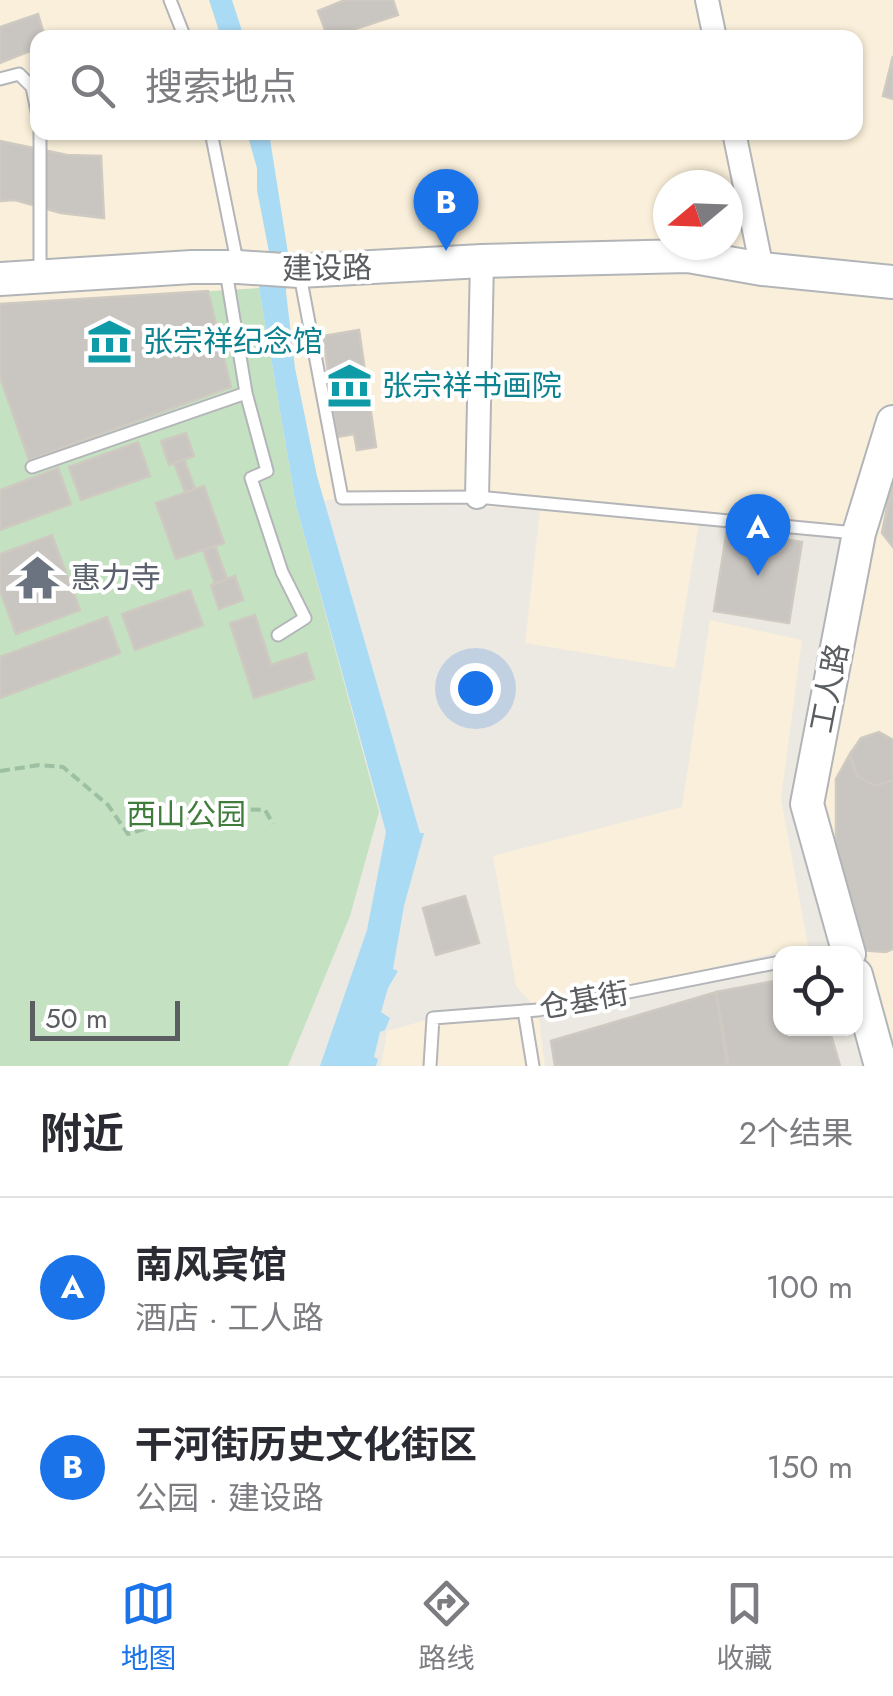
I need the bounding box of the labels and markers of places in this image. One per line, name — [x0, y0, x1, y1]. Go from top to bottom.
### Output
pin: B — [414, 168, 478, 251]
museum icon: 张宗祥纪念馆 — [86, 317, 134, 365]
place label: 张宗祥纪念馆 — [143, 320, 323, 363]
museum icon: 张宗祥书画院 — [325, 361, 373, 409]
place label: 张宗祥书画院 — [382, 364, 562, 407]
pin: A — [726, 494, 790, 576]
temple icon: 惠力寺 — [14, 553, 62, 601]
place label: 惠力寺 — [71, 556, 161, 599]

